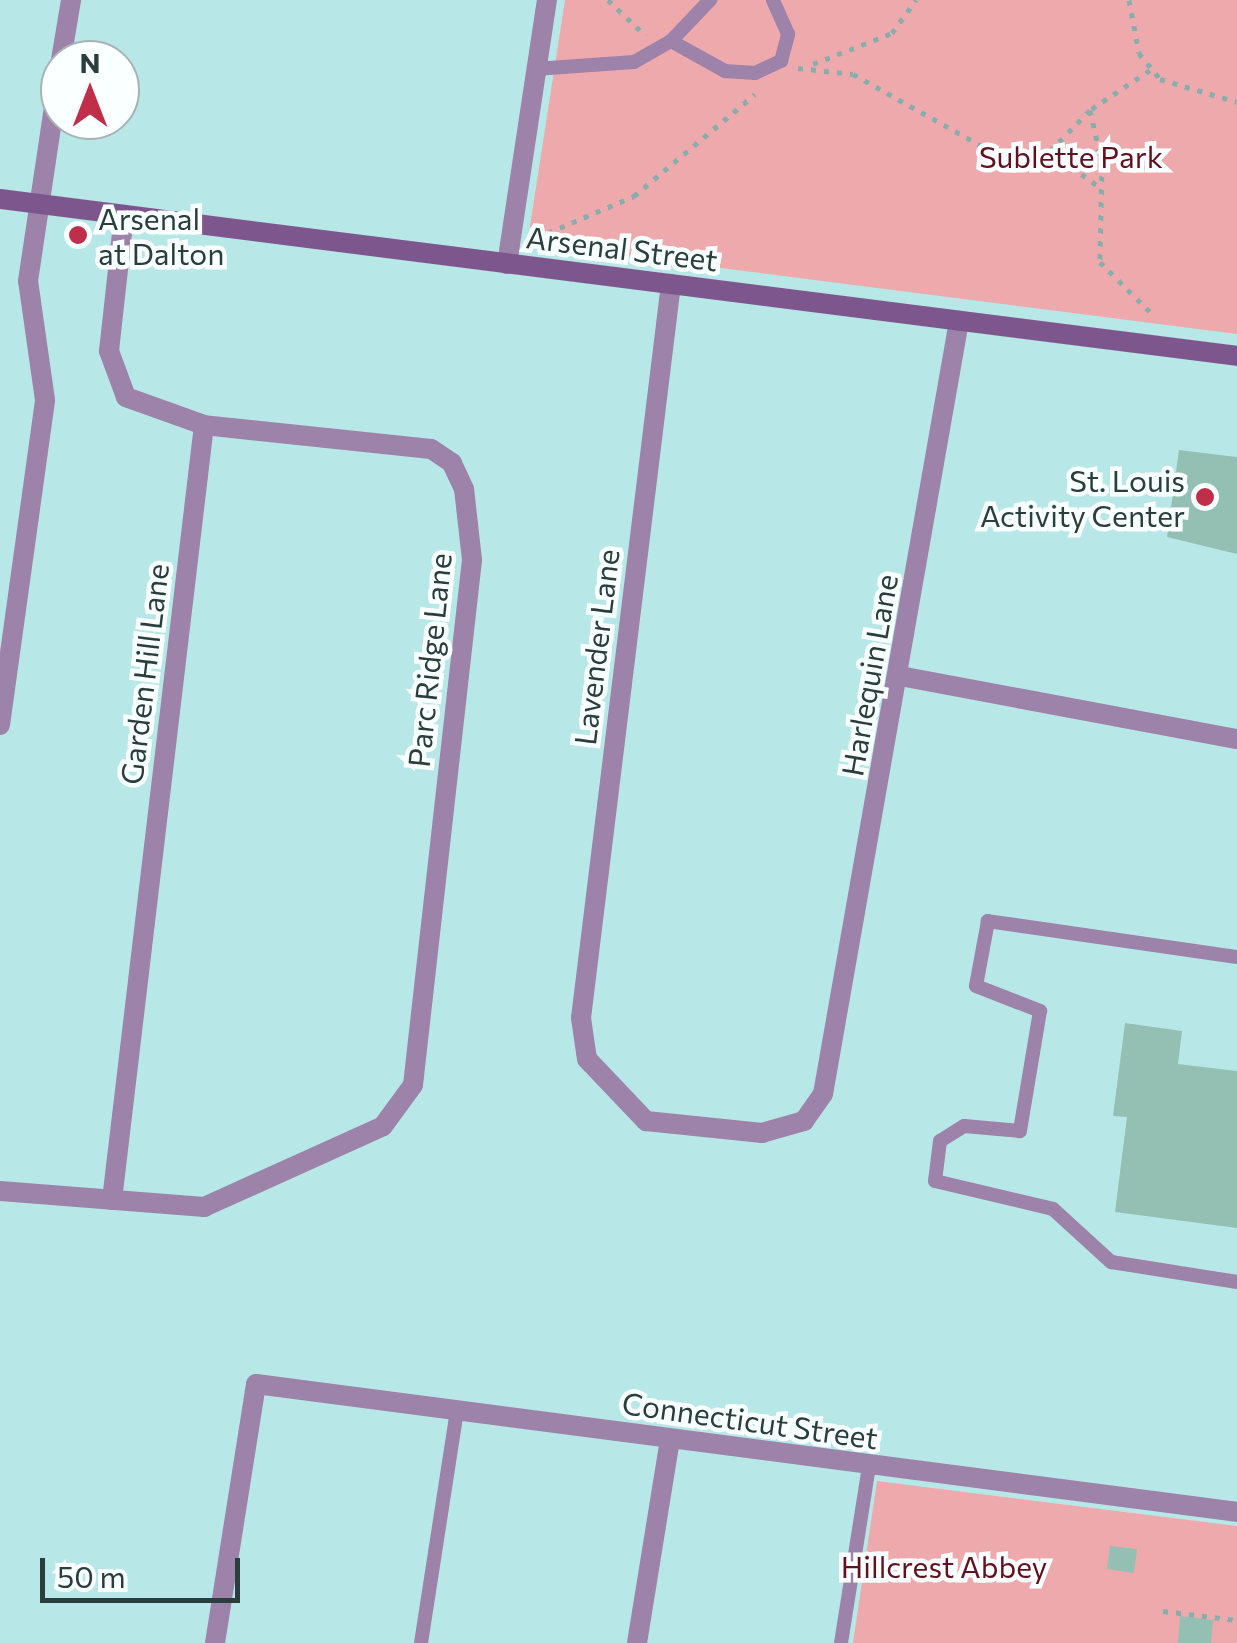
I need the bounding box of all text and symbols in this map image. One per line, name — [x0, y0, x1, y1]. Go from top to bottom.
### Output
north arrow — [40, 40, 140, 140]
text: N — [80, 45, 101, 79]
park label: Sublette Park — [979, 138, 1163, 174]
place label: Arsenal at Dalton — [98, 200, 224, 270]
street label: Arsenal Street — [524, 218, 720, 278]
marker: Arsenal at Dalton — [67, 224, 89, 246]
place label: St. Louis Activity Center — [980, 462, 1185, 532]
marker: St. Louis Activity Center — [1194, 486, 1216, 508]
street label: Lavender Lane — [566, 547, 626, 747]
street label: Parc Ridge Lane — [400, 551, 458, 769]
street label: Garden Hill Lane — [113, 561, 175, 787]
street label: Harlequin Lane — [834, 571, 904, 779]
street label: Connecticut Street — [620, 1384, 880, 1456]
scale bar — [45, 1538, 245, 1600]
park label: Hillcrest Abbey — [841, 1548, 1047, 1584]
text: 50 m — [57, 1557, 126, 1594]

